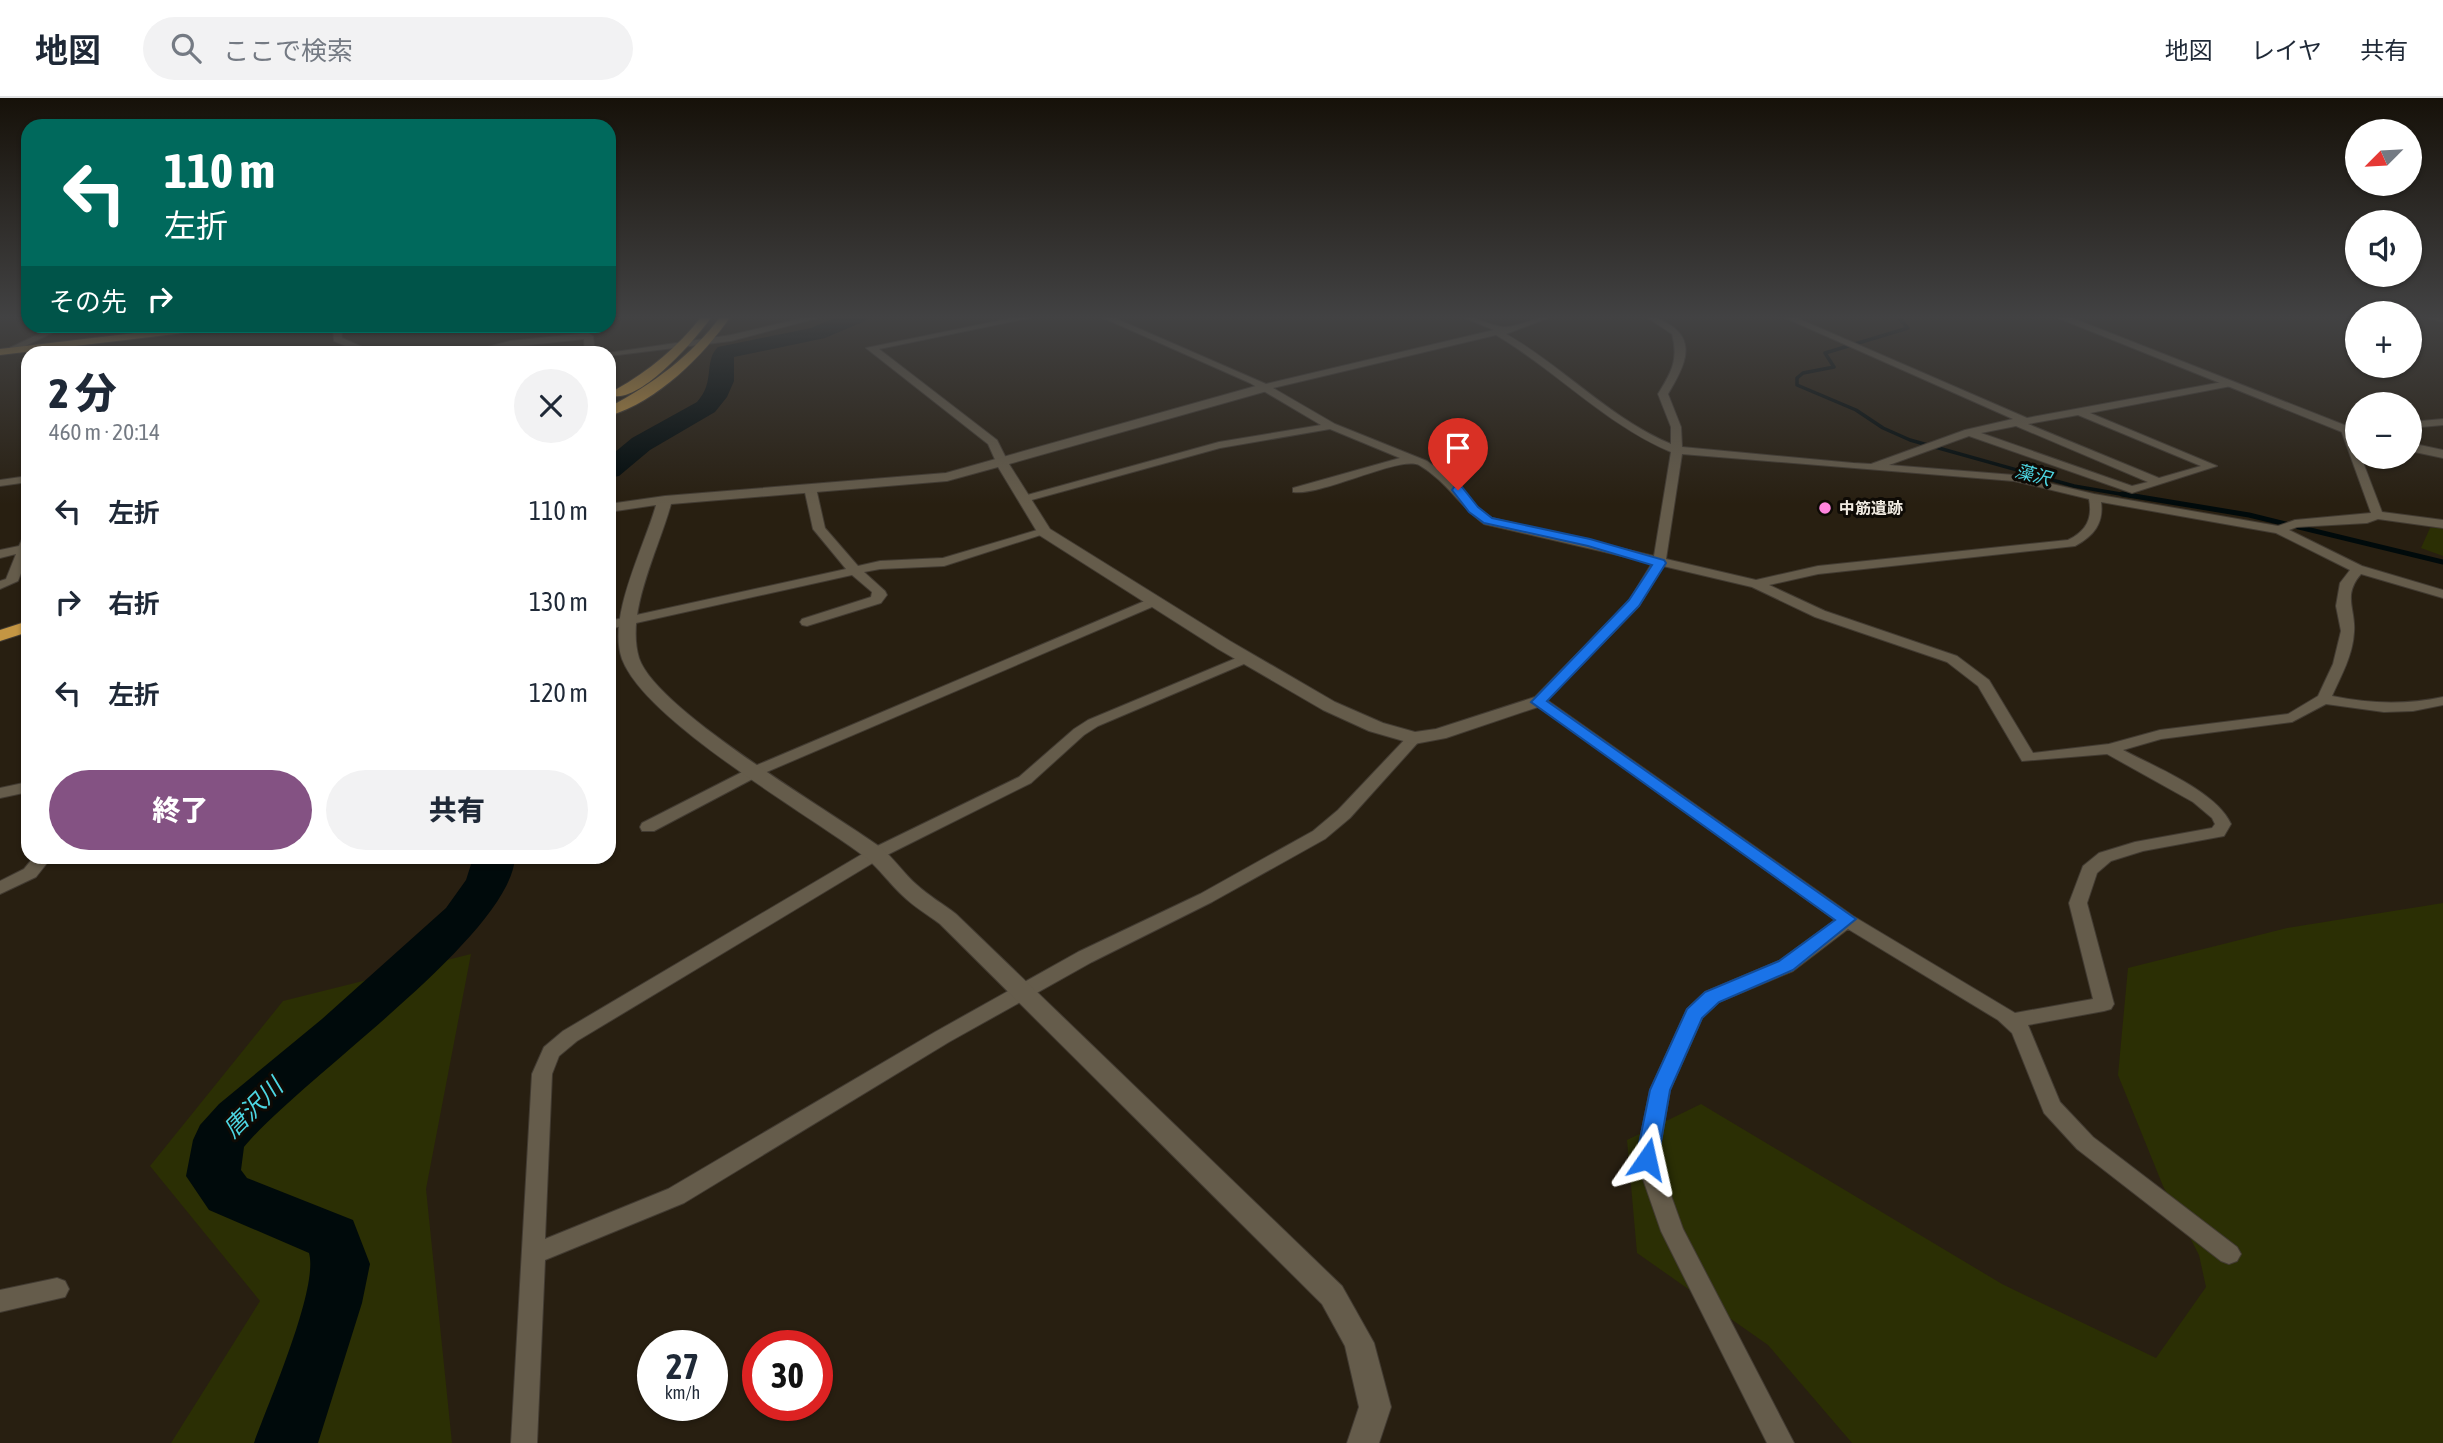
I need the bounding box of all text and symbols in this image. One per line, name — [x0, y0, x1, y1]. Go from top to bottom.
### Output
search box — [143, 17, 633, 80]
icon: search — [167, 29, 205, 67]
text: 地図 — [35, 31, 101, 69]
text: ここで検索 — [223, 36, 353, 66]
text: 地図 — [2165, 37, 2213, 64]
text: レイヤ — [2251, 37, 2322, 64]
text: 共有 — [2360, 37, 2408, 64]
north arrow — [2345, 119, 2422, 196]
map controls — [2345, 119, 2422, 469]
text: 110 m — [164, 142, 275, 198]
icon: left — [49, 147, 140, 238]
text: 左折 — [164, 207, 228, 244]
button: sound — [2345, 210, 2422, 287]
icon: right — [141, 280, 179, 318]
text: その先 — [49, 287, 127, 317]
button: + — [2345, 301, 2422, 378]
text: 2 分 — [49, 369, 117, 417]
button: close — [514, 369, 588, 443]
button: − — [2345, 392, 2422, 469]
pin — [1428, 418, 1488, 490]
text: 460 m · 20:14 — [49, 419, 160, 445]
icon: arrive — [1439, 429, 1477, 467]
water label: 藻沢 — [2013, 460, 2055, 490]
icon: left — [49, 492, 87, 530]
text: 110 m — [529, 496, 588, 526]
text: 左折 — [108, 498, 160, 528]
place label: 中筋遺跡 — [1839, 499, 1903, 517]
marker: 中筋遺跡 — [1817, 500, 1833, 516]
icon: right — [49, 583, 87, 621]
text: 130 m — [529, 587, 588, 617]
text: 右折 — [108, 589, 160, 619]
icon: left — [49, 674, 87, 712]
text: 120 m — [529, 678, 588, 708]
text: 左折 — [108, 680, 160, 710]
button: 終了 — [49, 770, 312, 850]
button: 共有 — [326, 770, 588, 850]
water label: 唐沢川 — [218, 1071, 290, 1143]
position arrow — [1610, 1122, 1684, 1196]
speed limit sign: 30 — [742, 1330, 833, 1421]
text: 27 — [666, 1346, 699, 1386]
text: km/h — [665, 1382, 700, 1403]

